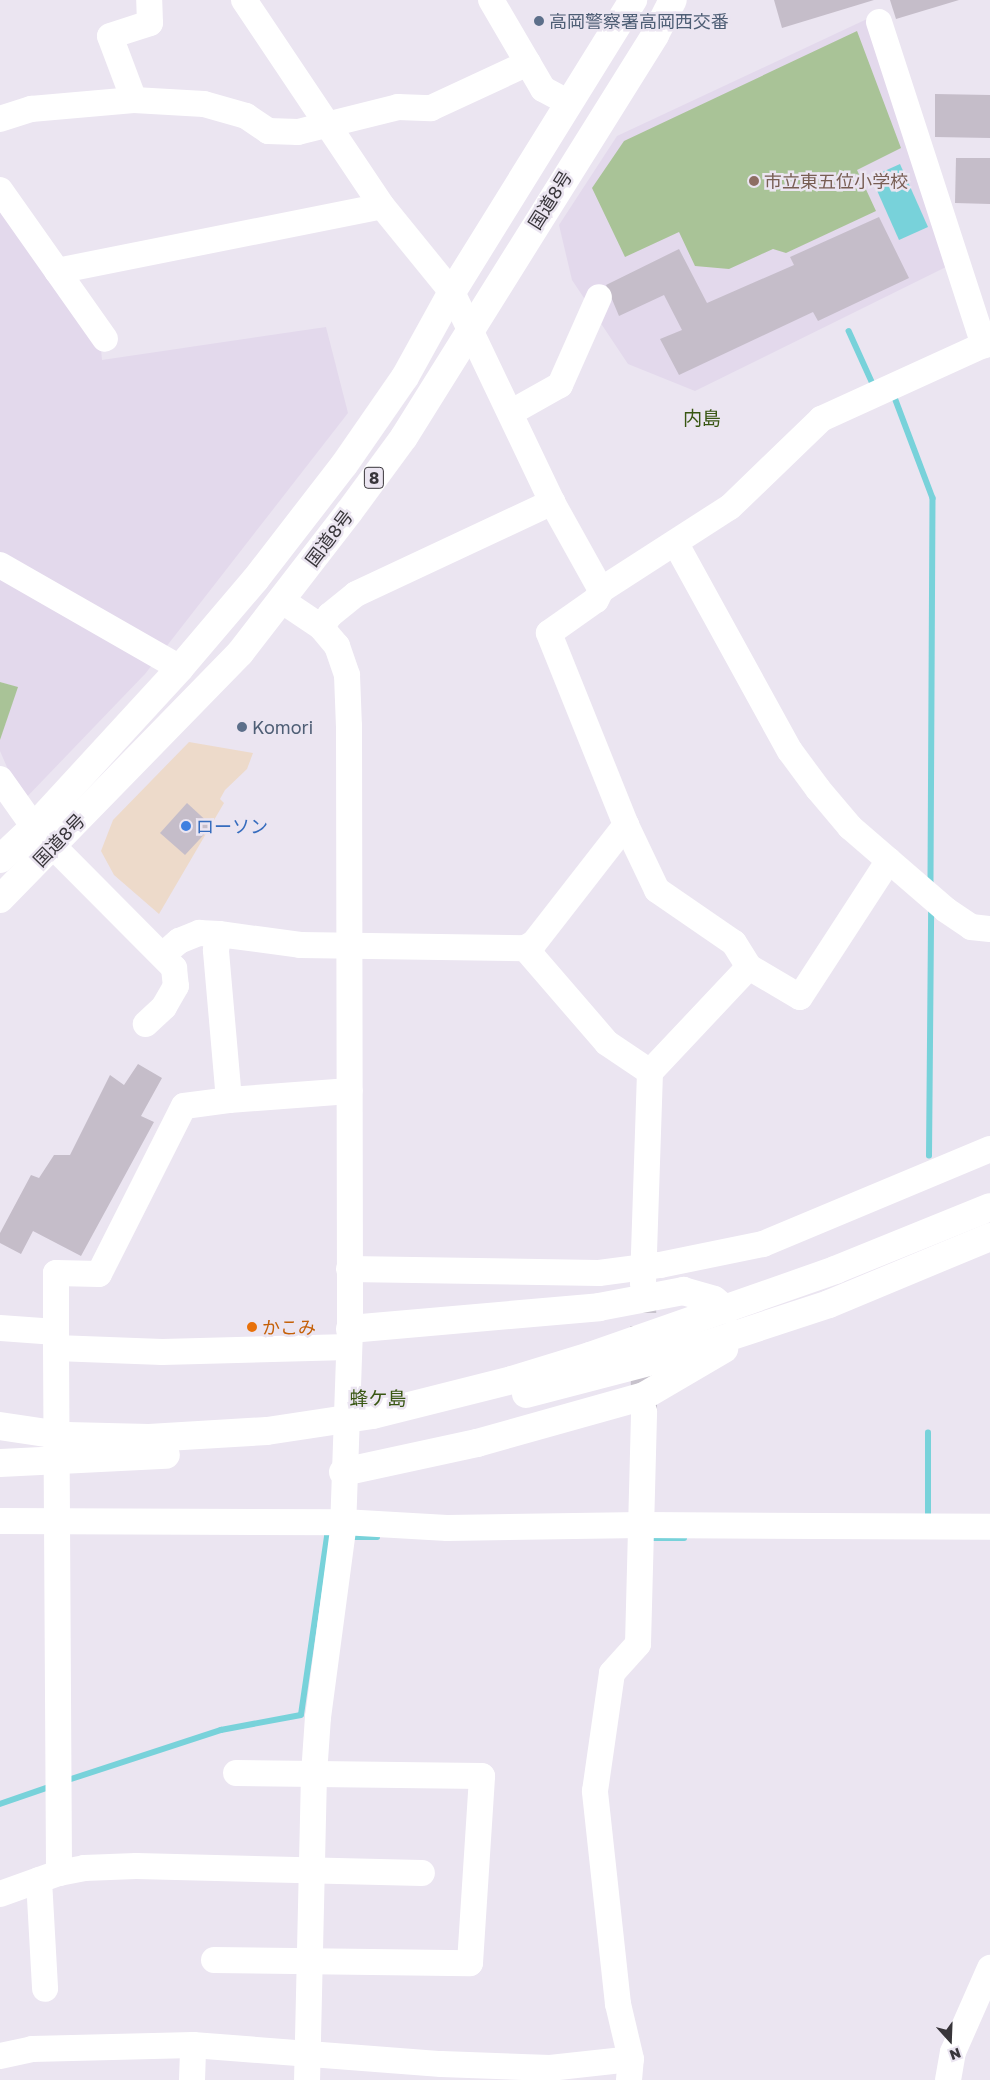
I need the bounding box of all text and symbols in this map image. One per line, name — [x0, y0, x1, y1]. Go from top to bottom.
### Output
place label: 高岡警察署高岡西交番 — [549, 10, 729, 32]
marker: 高岡警察署高岡西交番 — [533, 15, 545, 27]
street label: 国道8号 — [524, 167, 576, 233]
place label: 市立東五位小学校 — [764, 170, 908, 192]
marker: 市立東五位小学校 — [748, 175, 760, 187]
district label: 内島 — [683, 407, 721, 429]
road number: 8 — [363, 464, 385, 492]
street label: 国道8号 — [301, 506, 357, 570]
place label: Komori — [252, 716, 313, 738]
marker: Komori — [236, 721, 248, 733]
street label: 国道8号 — [29, 809, 89, 871]
place label: ローソン — [196, 815, 268, 837]
marker: ローソン — [180, 820, 192, 832]
place label: かこみ — [262, 1316, 316, 1338]
marker: かこみ — [246, 1321, 258, 1333]
district label: 蜂ケ島 — [350, 1387, 406, 1409]
north arrow — [925, 2015, 975, 2065]
text: N — [947, 2045, 963, 2064]

